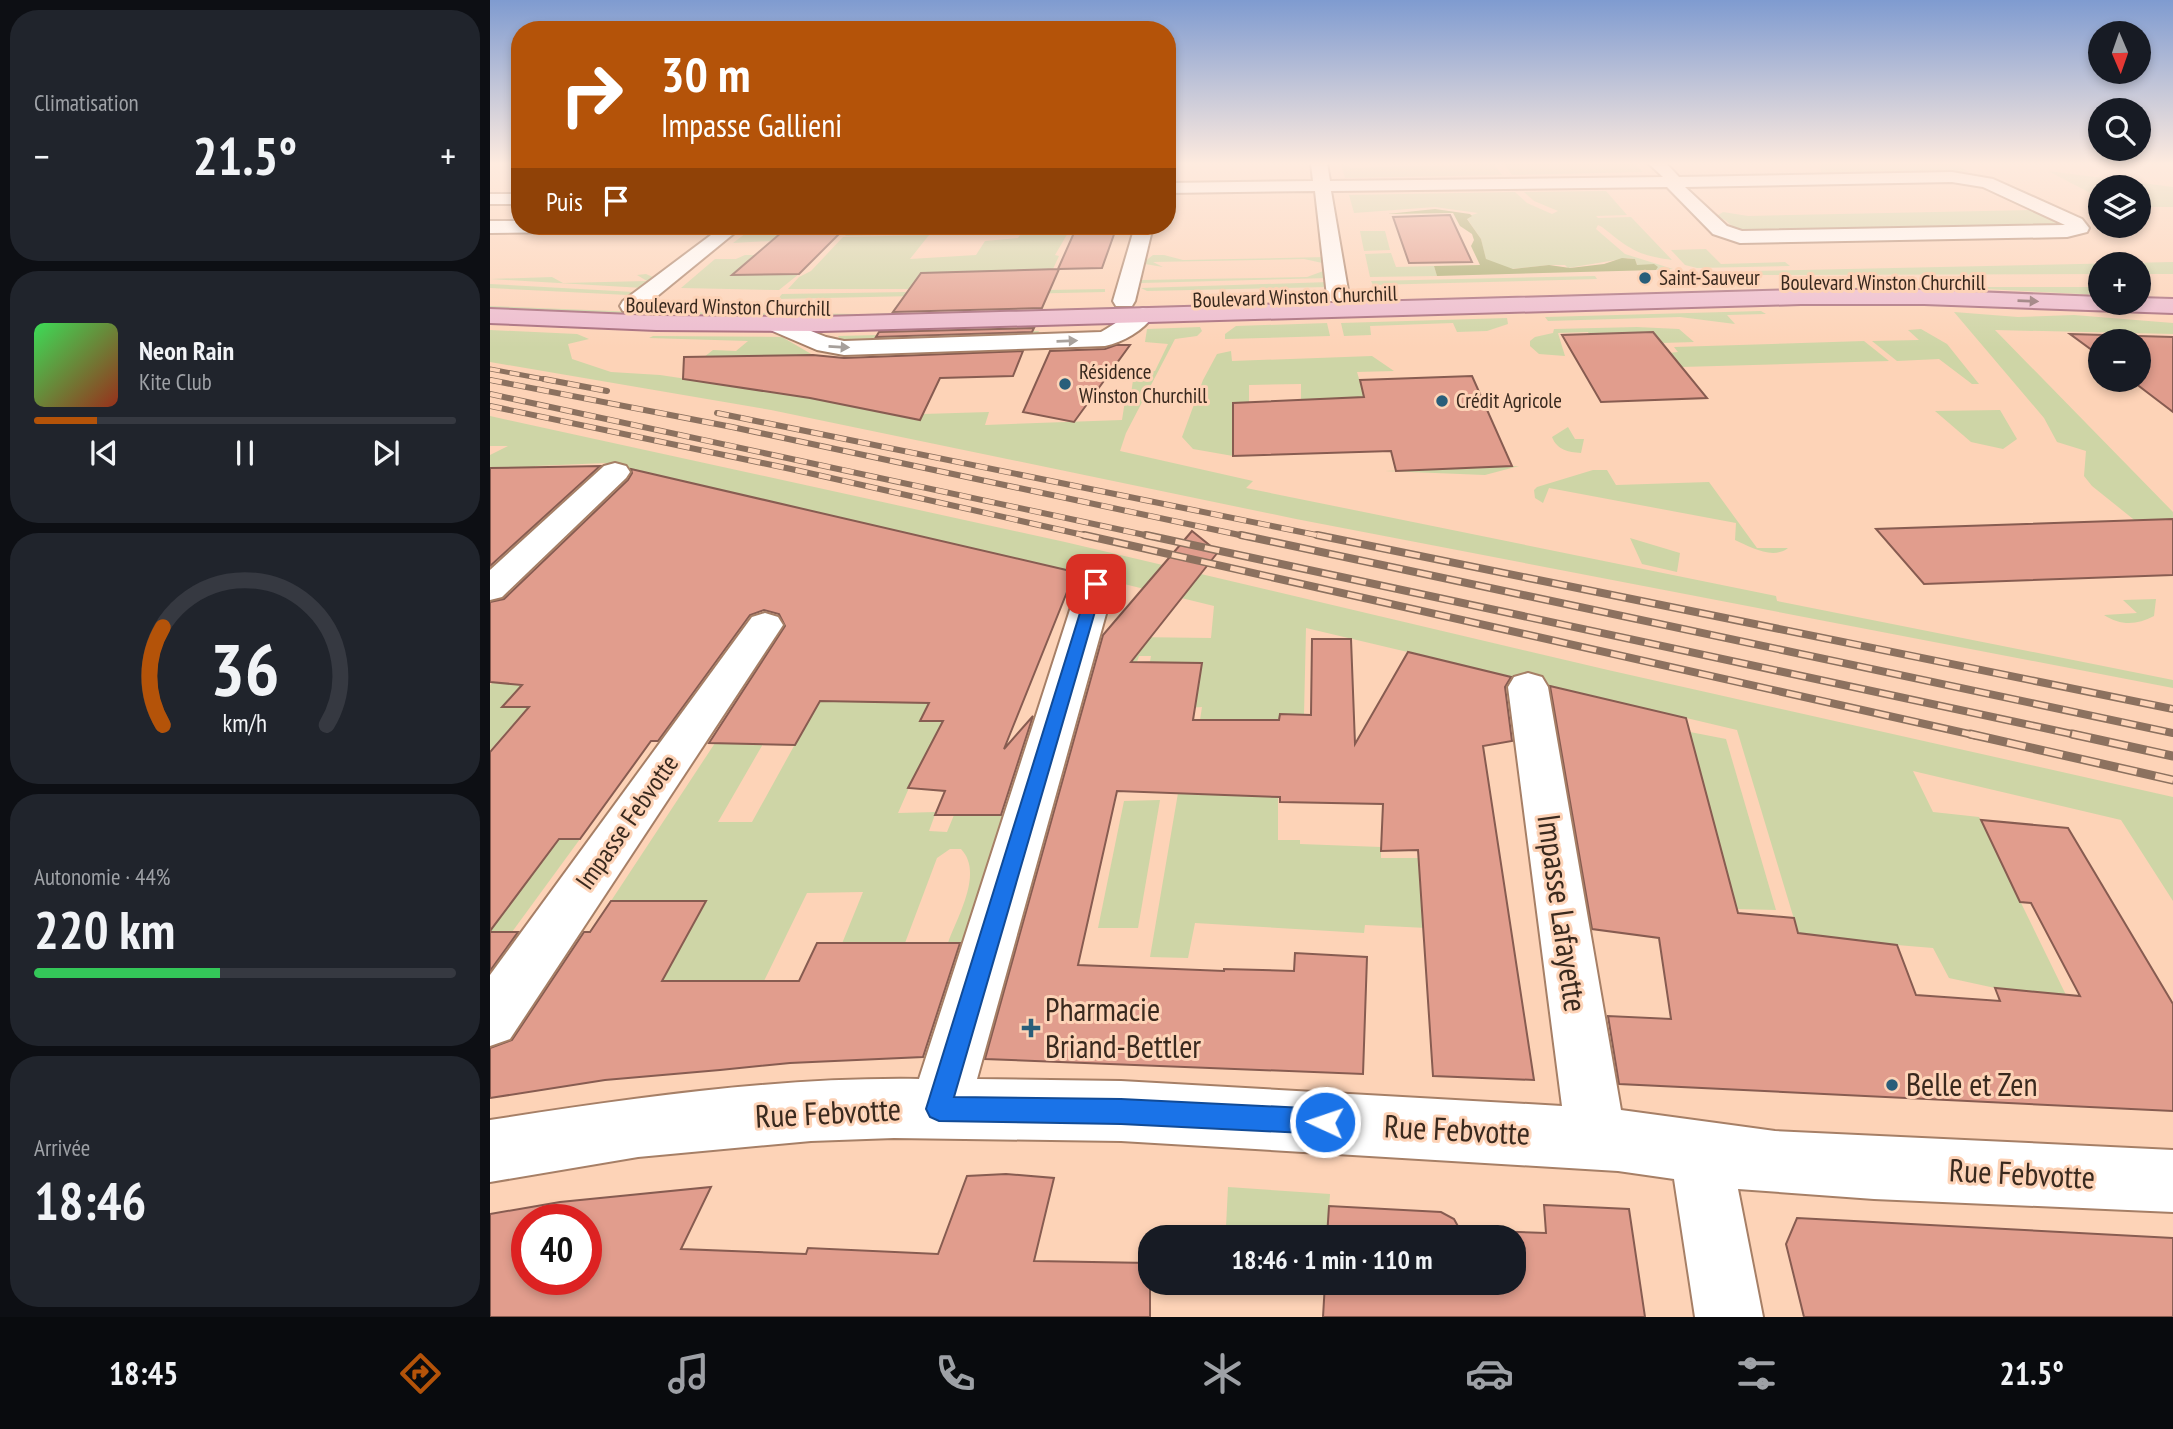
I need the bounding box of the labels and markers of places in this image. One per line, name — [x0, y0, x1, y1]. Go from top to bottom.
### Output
place label: Saint-Sauveur — [1659, 264, 1760, 291]
marker: Saint-Sauveur — [1637, 270, 1653, 286]
place label: Résidence Winston Churchill — [1079, 358, 1207, 409]
marker: Résidence Winston Churchill — [1057, 376, 1073, 392]
place label: Crédit Agricole — [1456, 387, 1562, 414]
marker: Crédit Agricole — [1434, 393, 1450, 409]
pin — [1066, 554, 1126, 614]
place label: Pharmacie Briand-Bettler — [1045, 988, 1201, 1067]
marker: Pharmacie Briand-Bettler — [1023, 1020, 1039, 1036]
place label: Belle et Zen — [1906, 1063, 2038, 1105]
marker: Belle et Zen — [1884, 1077, 1900, 1093]

